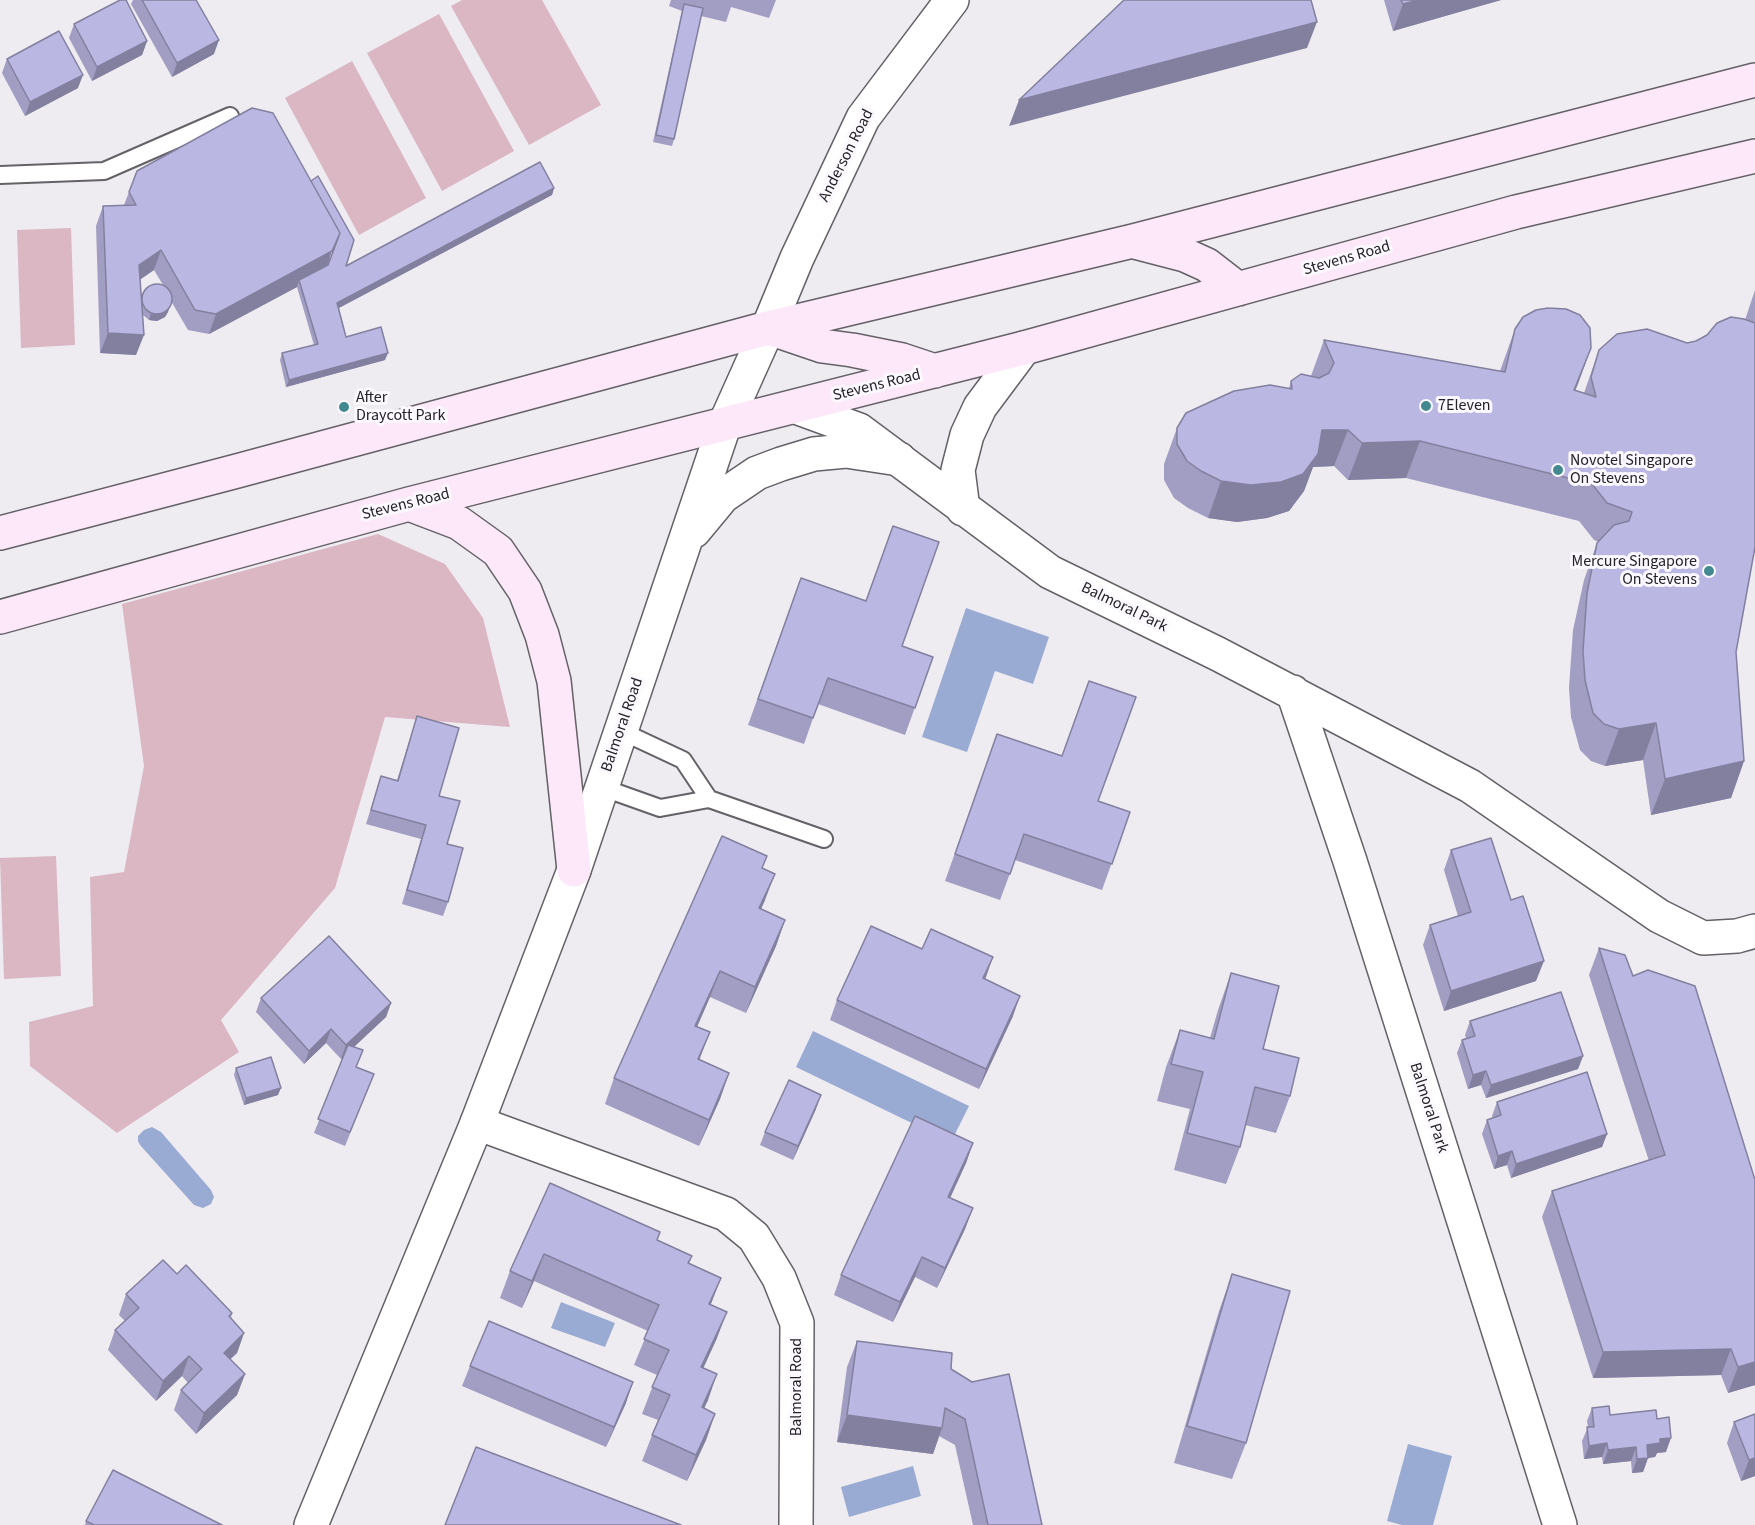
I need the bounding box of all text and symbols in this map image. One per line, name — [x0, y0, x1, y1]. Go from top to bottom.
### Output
street label: Anderson Road — [815, 106, 879, 206]
street label: Stevens Road — [1301, 237, 1393, 281]
street label: Stevens Road — [831, 366, 923, 406]
place label: After Draycott Park — [356, 388, 445, 426]
place label: 7Eleven — [1438, 396, 1491, 416]
marker: 7Eleven — [1419, 399, 1433, 413]
marker: After Draycott Park — [337, 400, 351, 414]
place label: Novotel Singapore On Stevens — [1570, 451, 1693, 489]
marker: Novotel Singapore On Stevens — [1551, 463, 1565, 477]
street label: Stevens Road — [360, 485, 452, 525]
place label: Mercure Singapore On Stevens — [1572, 552, 1697, 590]
marker: Mercure Singapore On Stevens — [1702, 564, 1716, 578]
street label: Balmoral Park — [1078, 579, 1170, 637]
street label: Balmoral Road — [598, 675, 648, 775]
street label: Balmoral Park — [1404, 1060, 1452, 1156]
street label: Balmoral Road — [787, 1338, 807, 1436]

